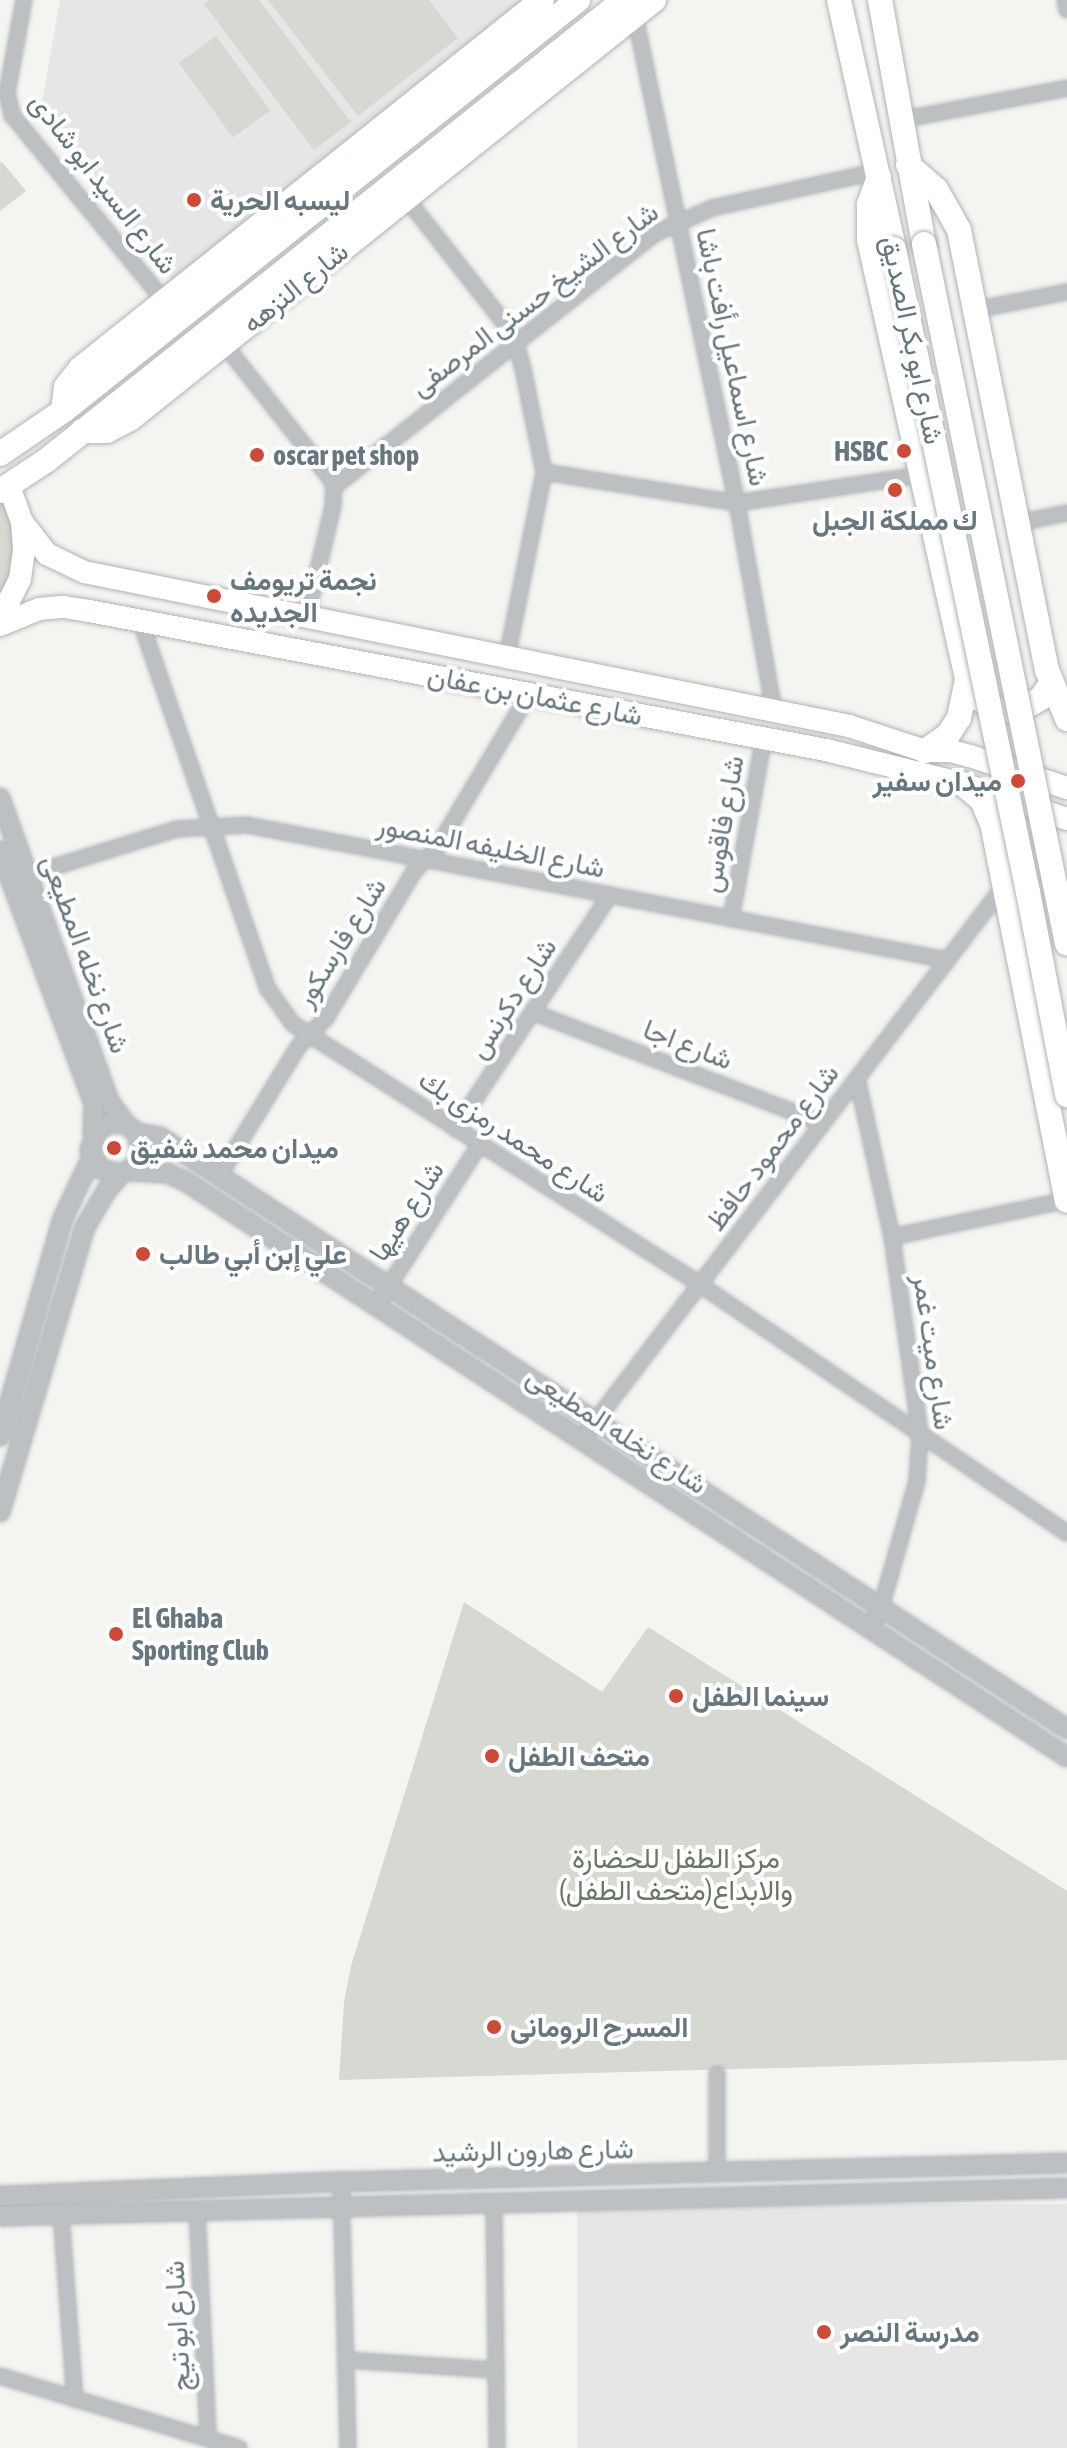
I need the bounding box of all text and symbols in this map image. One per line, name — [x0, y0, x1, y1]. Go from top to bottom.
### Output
street label: شارع السيد ابو شادى — [23, 86, 185, 280]
place label: ليسبه الحرية — [210, 183, 350, 217]
marker: ليسبه الحرية — [185, 191, 203, 209]
street label: شارع الشيخ حسنى المرصفى — [403, 195, 665, 403]
street label: شارع اسماعيل رأفت باشا — [689, 225, 777, 489]
street label: شارع ابو بكر الصديق — [875, 233, 951, 447]
street label: شارع النزهه — [235, 234, 355, 340]
place label: HSBC — [834, 434, 888, 468]
place label: oscar pet shop — [273, 438, 419, 472]
marker: HSBC — [895, 442, 913, 460]
marker: oscar pet shop — [248, 446, 266, 464]
marker: ك مملكة الجبل — [886, 481, 904, 499]
place label: ك مملكة الجبل — [812, 503, 978, 537]
place label: نجمة تريومف الجديده — [230, 563, 377, 629]
marker: نجمة تريومف الجديده — [205, 587, 223, 605]
street label: شارع عثمان بن عفان — [425, 658, 645, 732]
street label: شارع فاقوس — [693, 753, 751, 895]
place label: ميدان سفير — [872, 764, 1002, 798]
marker: ميدان سفير — [1009, 772, 1027, 790]
street label: شارع الخليفه المنصور — [374, 807, 608, 885]
street label: شارع نخله المطيعى — [35, 850, 137, 1058]
street label: شارع فارسكور — [287, 871, 393, 1013]
street label: شارع دكرنس — [461, 931, 563, 1065]
street label: شارع اجا — [639, 1012, 737, 1076]
street label: شارع محمود حافظ — [698, 1057, 846, 1237]
street label: شارع محمد رمزى بك — [413, 1062, 615, 1210]
place label: ميدان محمد شفيق — [130, 1131, 339, 1165]
marker: ميدان محمد شفيق — [105, 1139, 123, 1157]
street label: شارع هيها — [361, 1155, 451, 1267]
place label: علي إبن أبي طالب — [159, 1237, 347, 1271]
marker: علي إبن أبي طالب — [134, 1245, 152, 1263]
street label: شارع ميت غمر — [906, 1272, 962, 1432]
street label: شارع نخله المطيعى — [520, 1359, 714, 1501]
place label: El Ghaba Sporting Club — [132, 1601, 269, 1667]
marker: El Ghaba Sporting Club — [107, 1625, 125, 1643]
place label: سينما الطفل — [692, 1679, 829, 1713]
marker: سينما الطفل — [667, 1687, 685, 1705]
place label: متحف الطفل — [508, 1739, 650, 1773]
marker: متحف الطفل — [483, 1747, 501, 1765]
park label: مركز الطفل للحضارة والابداع(متحف الطفل) — [559, 1841, 793, 1907]
place label: المسرح الرومانى — [510, 2010, 689, 2044]
marker: المسرح الرومانى — [485, 2018, 503, 2036]
street label: شارع هارون الرشيد — [432, 2131, 634, 2169]
street label: شارع ابو تيج — [157, 2260, 197, 2392]
place label: مدرسة النصر — [840, 2315, 980, 2349]
marker: مدرسة النصر — [815, 2323, 833, 2341]

